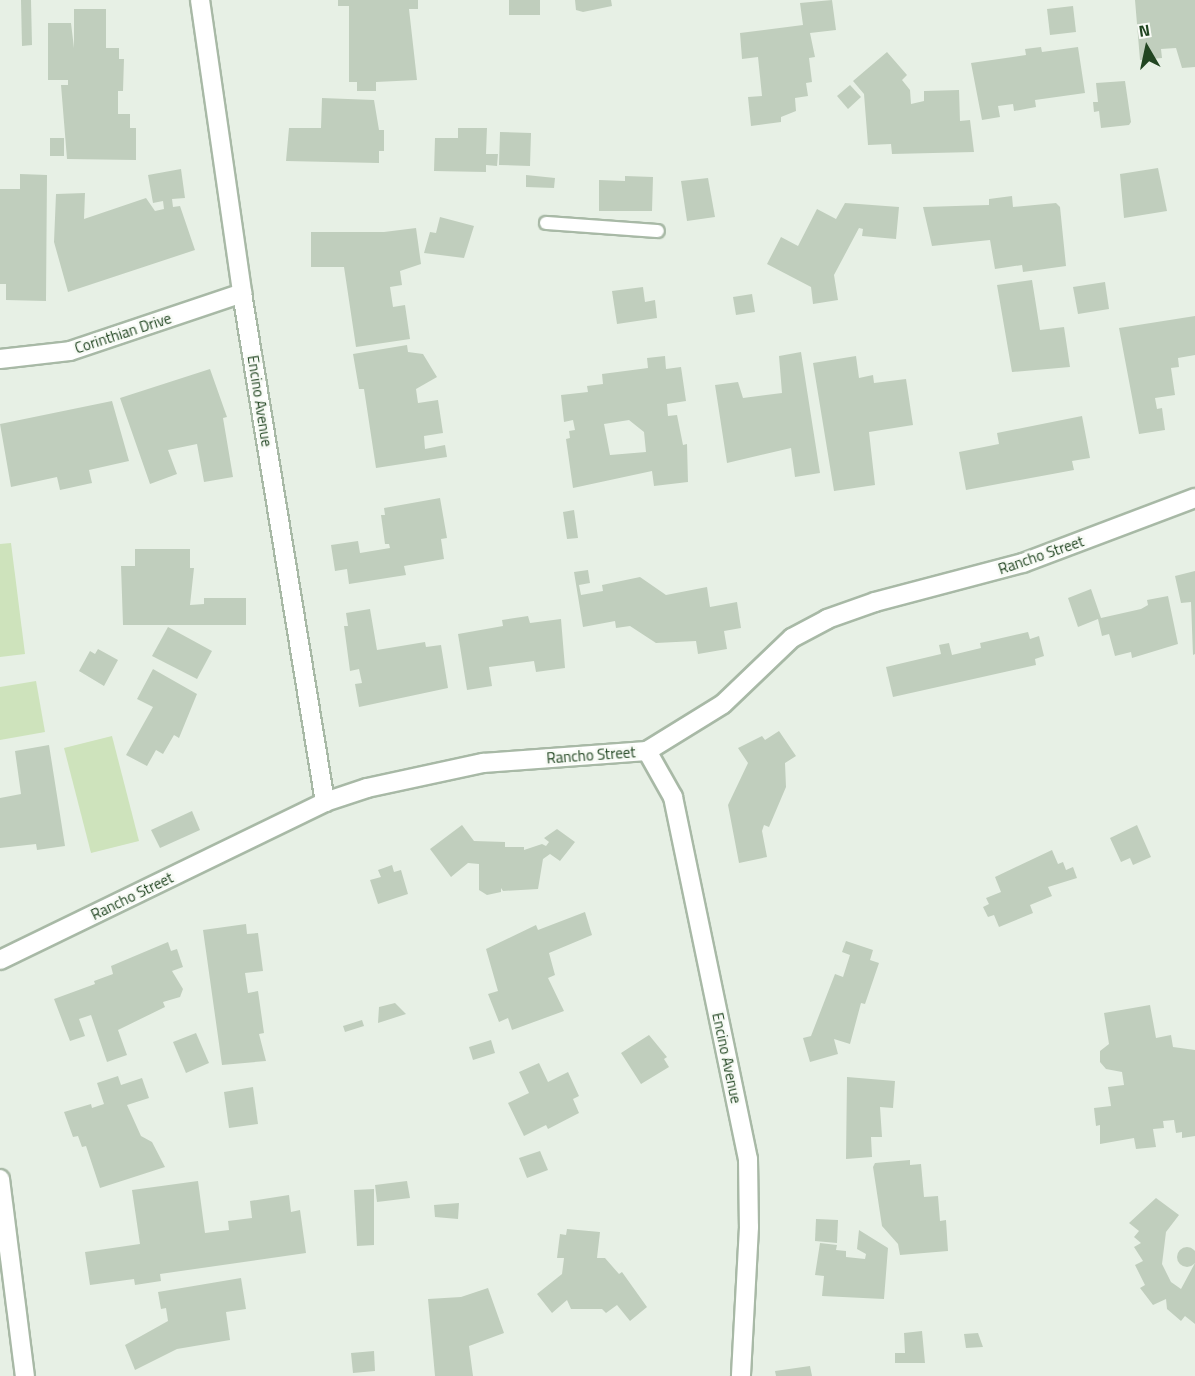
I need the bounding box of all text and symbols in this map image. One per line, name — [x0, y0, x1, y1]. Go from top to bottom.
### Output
north arrow — [1117, 18, 1177, 78]
text: N — [1137, 18, 1152, 43]
street label: Corinthian Drive — [72, 309, 174, 357]
street label: Encino Avenue — [244, 354, 276, 448]
street label: Rancho Street — [996, 532, 1086, 578]
street label: Rancho Street — [546, 743, 636, 767]
street label: Rancho Street — [88, 868, 176, 924]
street label: Encino Avenue — [709, 1011, 745, 1105]

